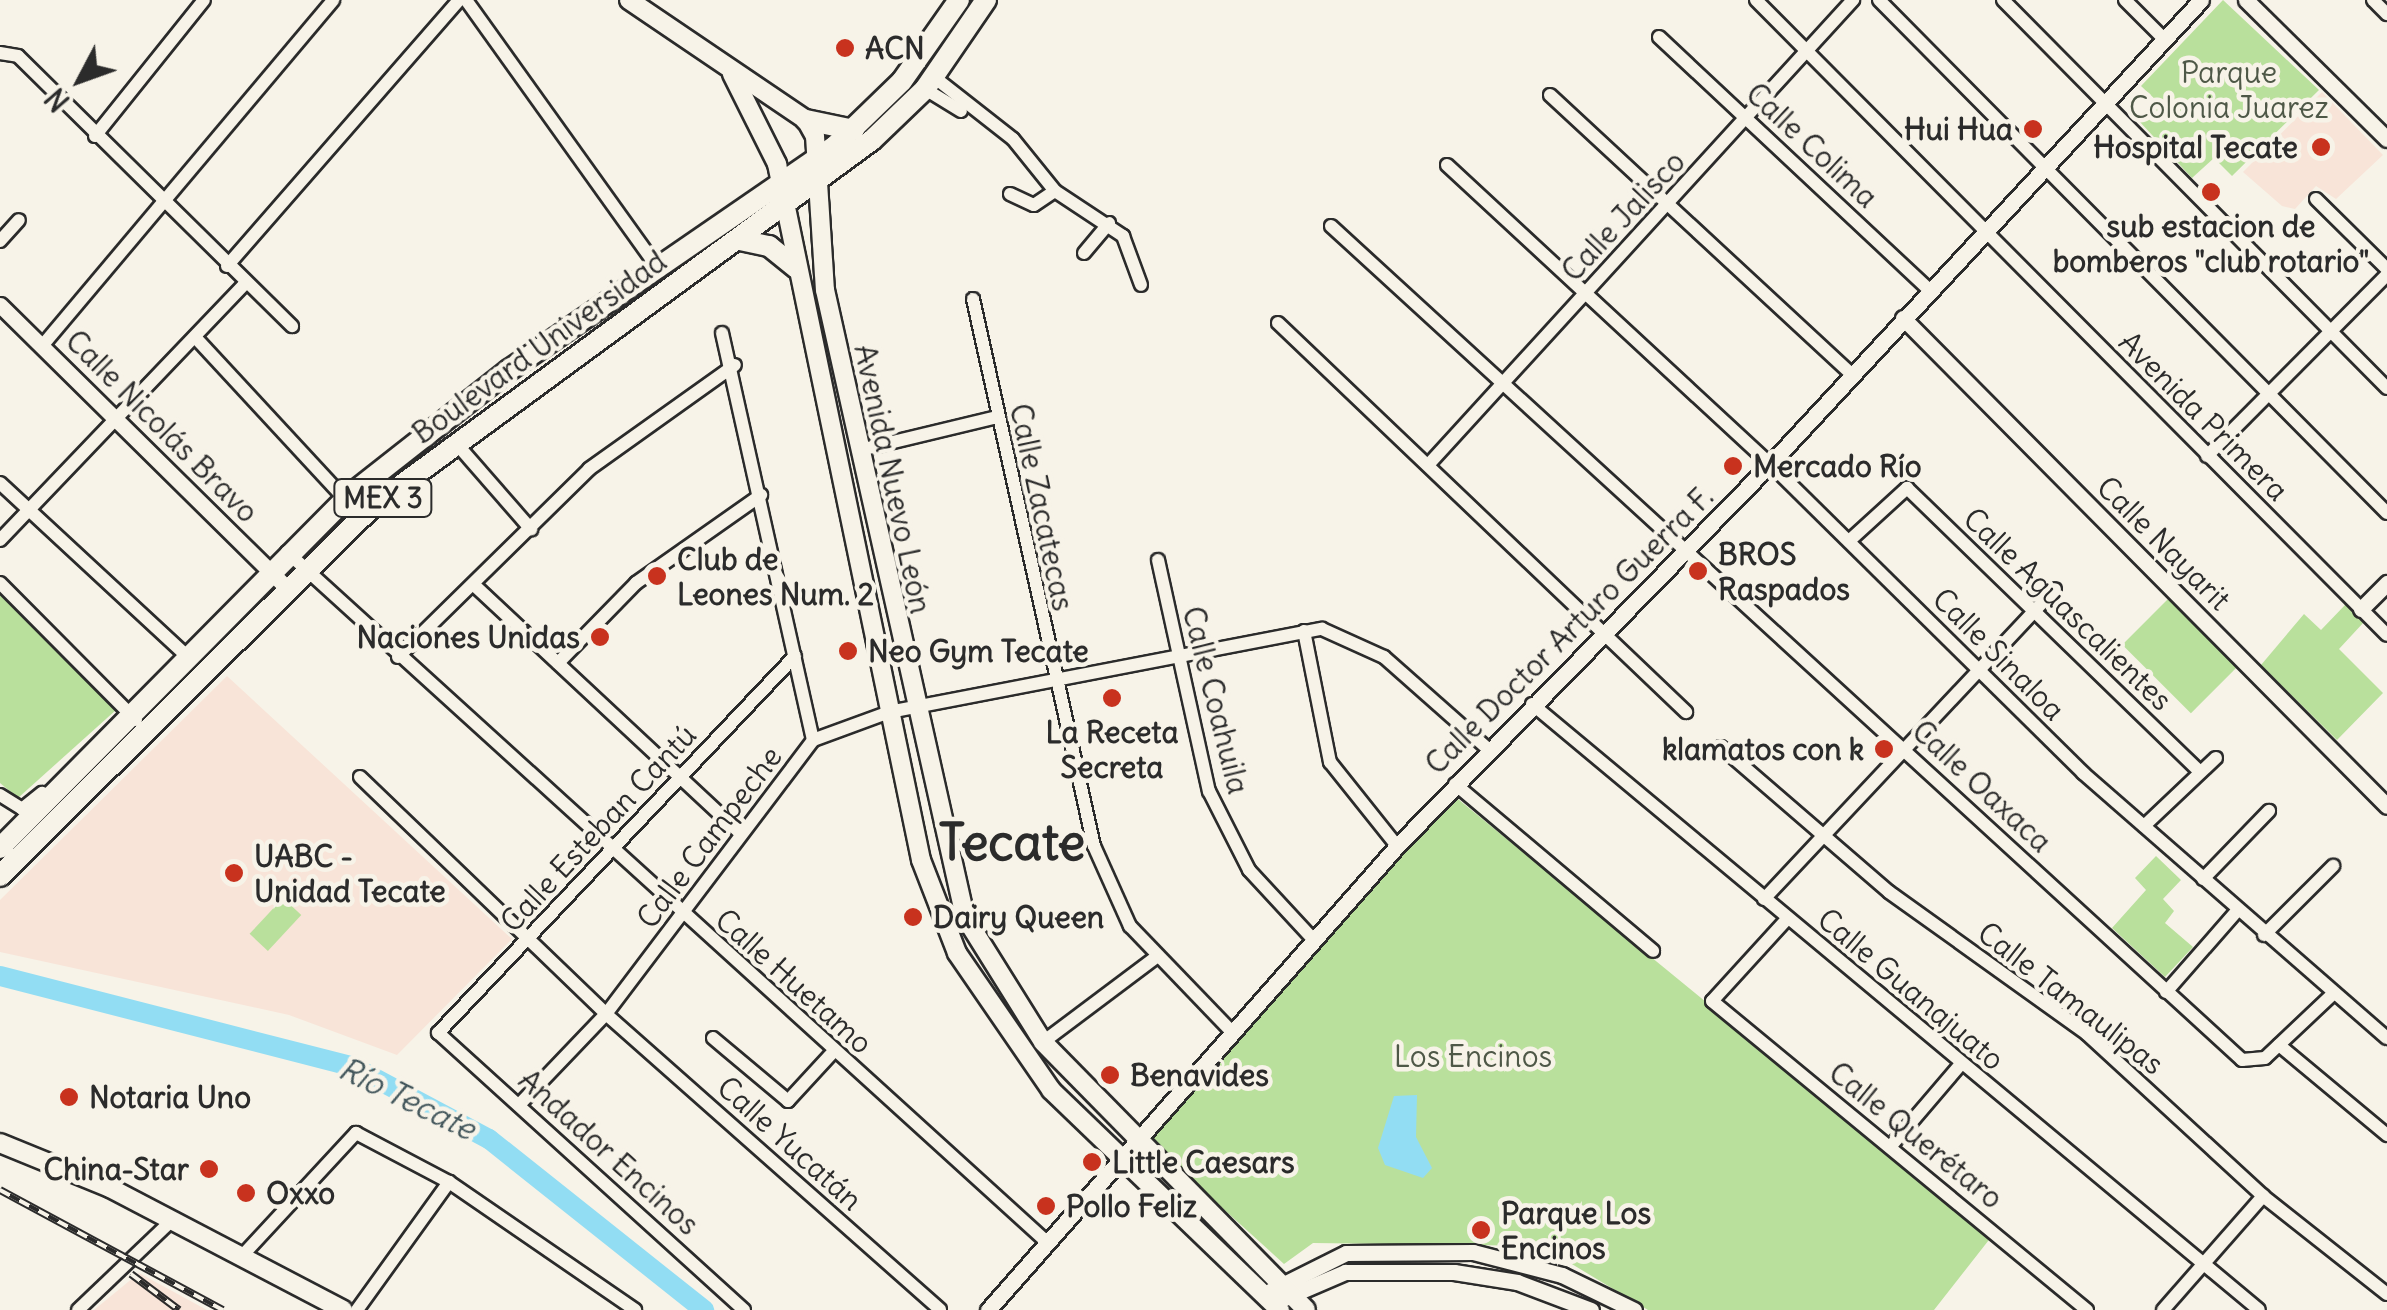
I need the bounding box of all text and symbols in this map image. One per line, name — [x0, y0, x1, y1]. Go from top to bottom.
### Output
north arrow — [30, 30, 130, 130]
place label: ACN — [865, 30, 925, 66]
marker: ACN — [834, 37, 856, 59]
park label: Parque Colonia Juarez — [2129, 54, 2329, 124]
street label: Calle Colima — [1739, 75, 1885, 215]
text: N — [37, 81, 77, 119]
place label: Hui Hua — [1904, 111, 2013, 147]
marker: Hui Hua — [2022, 118, 2044, 140]
place label: Hospital Tecate — [2093, 129, 2298, 165]
marker: Hospital Tecate — [2308, 134, 2334, 160]
street label: Calle Jalisco — [1554, 144, 1692, 288]
marker: sub estacion de bomberos "club rotario" — [2200, 181, 2222, 203]
place label: sub estacion de bomberos "club rotario" — [2053, 208, 2369, 278]
street label: Boulevard Universidad — [405, 243, 673, 451]
street label: Calle Nicolás Bravo — [58, 322, 266, 530]
street label: Avenida Primera — [2112, 324, 2296, 508]
street label: Avenida Nuevo León — [847, 341, 939, 617]
street label: Calle Zacatecas — [1002, 400, 1082, 614]
place label: Mercado Río — [1753, 448, 1922, 484]
marker: Mercado Río — [1722, 455, 1744, 477]
street label: Calle Nayarit — [2090, 469, 2238, 617]
road number: MEX 3 — [333, 475, 433, 521]
street label: Calle Doctor Arturo Guerra F. — [1417, 478, 1721, 782]
street label: Calle Aguascalientes — [1956, 500, 2180, 718]
place label: BROS Raspados — [1718, 536, 1850, 606]
place label: Club de Leones Num. 2 — [677, 541, 874, 612]
marker: BROS Raspados — [1687, 560, 1709, 582]
marker: Club de Leones Num. 2 — [646, 565, 668, 587]
street label: Calle Sinaloa — [1925, 580, 2073, 728]
street label: Calle Coahuila — [1175, 602, 1257, 798]
place label: Naciones Unidas — [357, 619, 580, 655]
marker: Naciones Unidas — [589, 626, 611, 648]
place label: Neo Gym Tecate — [868, 633, 1089, 669]
marker: Neo Gym Tecate — [837, 640, 859, 662]
marker: La Receta Secreta — [1101, 687, 1123, 709]
street label: Calle Oaxaca — [1905, 712, 2059, 860]
place label: La Receta Secreta — [1045, 714, 1179, 784]
street label: Calle Esteban Cantú — [493, 717, 703, 939]
place label: klamatos con k — [1662, 731, 1864, 767]
marker: klamatos con k — [1873, 738, 1895, 760]
street label: Calle Campeche — [629, 739, 789, 935]
district label: Tecate — [939, 813, 1085, 873]
place label: UABC - Unidad Tecate — [254, 838, 446, 908]
marker: UABC - Unidad Tecate — [223, 862, 245, 884]
place label: Dairy Queen — [933, 899, 1104, 935]
street label: Calle Huetamo — [708, 901, 880, 1061]
street label: Calle Guanajuato — [1810, 901, 2012, 1077]
marker: Dairy Queen — [902, 906, 924, 928]
street label: Calle Tamaulipas — [1971, 914, 2171, 1082]
park label: Los Encinos — [1394, 1038, 1552, 1074]
water label: Río Tecate — [333, 1050, 481, 1148]
street label: Calle Querétaro — [1822, 1054, 2010, 1216]
place label: Benavides — [1130, 1057, 1269, 1093]
street label: Andador Encinos — [512, 1062, 706, 1242]
marker: Benavides — [1099, 1064, 1121, 1086]
street label: Calle Yucatán — [710, 1069, 870, 1217]
place label: Notaria Uno — [89, 1079, 251, 1115]
marker: Notaria Uno — [58, 1086, 80, 1108]
place label: Little Caesars — [1112, 1144, 1295, 1180]
place label: China-Star — [44, 1151, 189, 1187]
marker: Little Caesars — [1081, 1151, 1103, 1173]
marker: China-Star — [198, 1158, 220, 1180]
place label: Oxxo — [266, 1175, 335, 1211]
marker: Oxxo — [235, 1182, 257, 1204]
place label: Pollo Feliz — [1066, 1188, 1197, 1224]
marker: Pollo Feliz — [1035, 1195, 1057, 1217]
place label: Parque Los Encinos — [1501, 1195, 1651, 1266]
marker: Parque Los Encinos — [1470, 1219, 1492, 1241]

